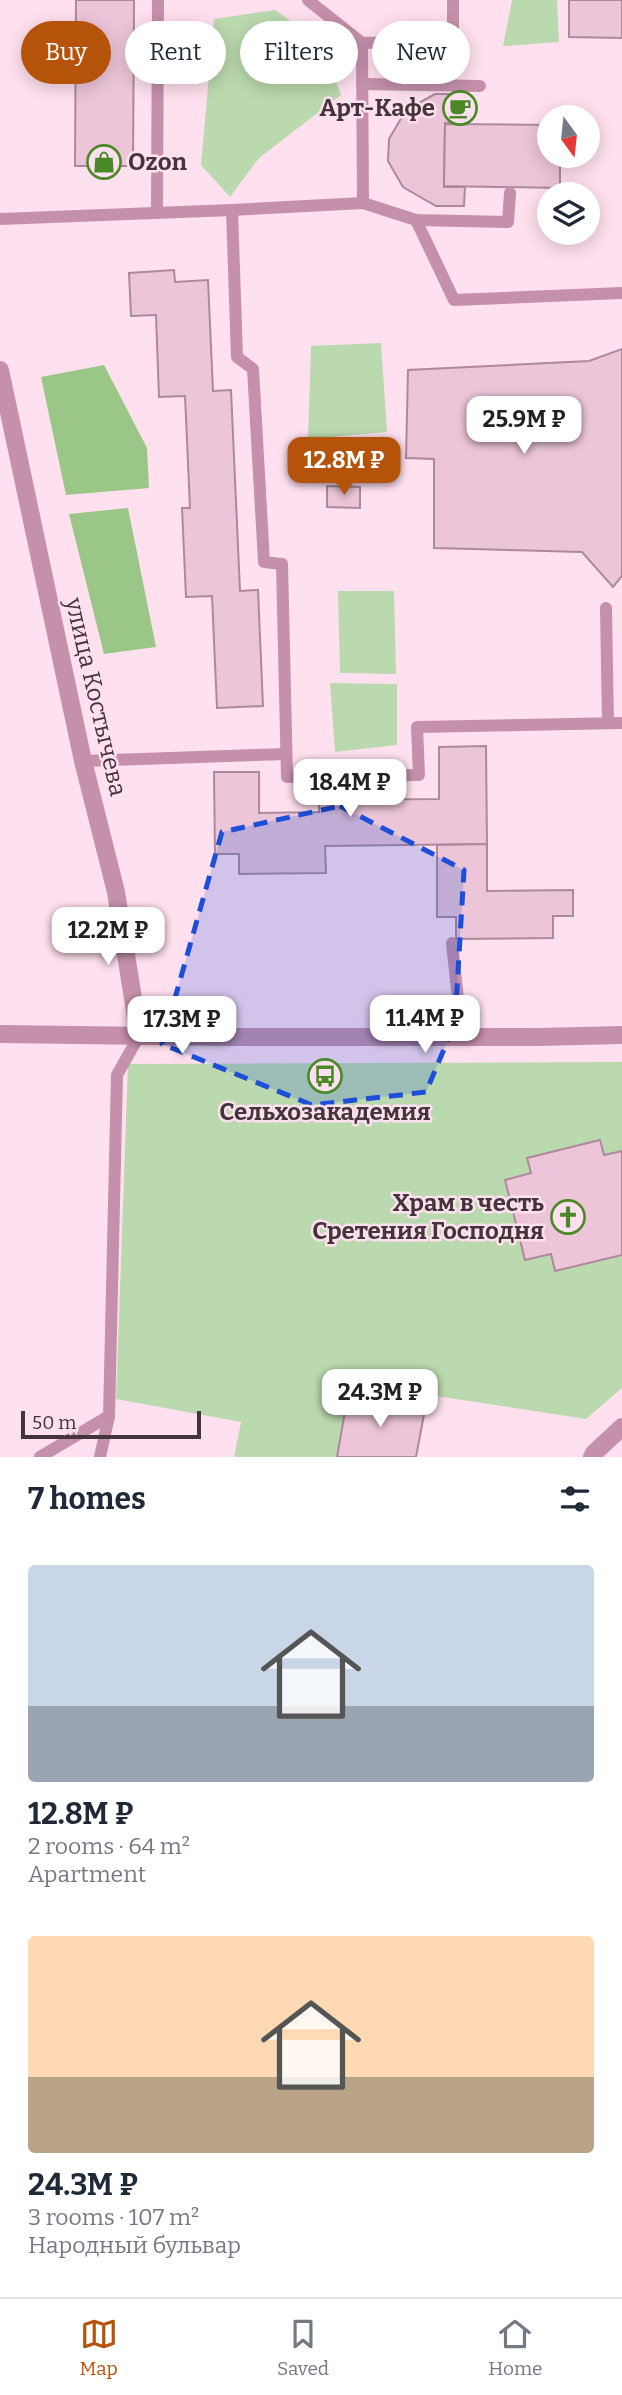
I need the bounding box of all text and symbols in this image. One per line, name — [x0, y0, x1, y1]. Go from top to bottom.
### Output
chip: Buy — [21, 21, 111, 84]
chip: Rent — [125, 21, 226, 84]
chip: Filters — [240, 21, 358, 84]
chip: New — [372, 21, 470, 84]
cafe icon: Арт-Кафе — [441, 89, 479, 127]
place label: Арт-Кафе — [319, 94, 435, 122]
north arrow — [537, 105, 600, 168]
map controls — [537, 105, 600, 245]
shop icon: Ozon — [85, 143, 123, 181]
place label: Ozon — [128, 148, 188, 176]
button: layers — [537, 182, 600, 245]
pin: 25.9M ₽ — [459, 396, 589, 456]
text: 25.9M ₽ — [482, 405, 566, 433]
pin: 12.8M ₽ — [279, 438, 409, 497]
text: 12.8M ₽ — [304, 446, 384, 474]
street label: улица Костычева — [59, 594, 132, 799]
pin: 18.4M ₽ — [285, 760, 415, 819]
text: 18.4M ₽ — [309, 768, 391, 796]
pin: 12.2M ₽ — [43, 908, 173, 967]
text: 12.2M ₽ — [68, 916, 148, 944]
pin: 17.3M ₽ — [117, 996, 247, 1056]
pin: 11.4M ₽ — [360, 996, 490, 1055]
text: 11.4M ₽ — [386, 1004, 464, 1032]
text: 17.3M ₽ — [143, 1005, 221, 1033]
bus stop icon: Сельхозакадемия — [306, 1057, 344, 1095]
place label: Сельхозакадемия — [219, 1098, 431, 1126]
place label: Храм в честь Сретения Господня — [312, 1189, 544, 1245]
church icon: Храм в честь Сретения Господня — [549, 1198, 587, 1236]
pin: 24.3M ₽ — [315, 1370, 445, 1429]
text: 24.3M ₽ — [338, 1378, 422, 1406]
scale bar — [21, 1408, 201, 1440]
text: 50 m — [32, 1411, 76, 1434]
icon: filters — [556, 1480, 594, 1518]
text: 7 homes — [28, 1481, 146, 1517]
icon: home — [248, 1611, 374, 1737]
text: 12.8M ₽ — [28, 1796, 134, 1832]
text: 2 rooms · 64 m² — [28, 1832, 190, 1860]
text: Apartment — [28, 1860, 146, 1888]
icon: home — [248, 1982, 374, 2108]
text: 24.3M ₽ — [28, 2167, 138, 2203]
text: 3 rooms · 107 m² — [28, 2203, 199, 2231]
text: Народный бульвар — [28, 2231, 241, 2259]
tab: Map — [80, 2315, 118, 2380]
tab: Saved — [277, 2315, 329, 2380]
tab: Home — [488, 2315, 542, 2380]

